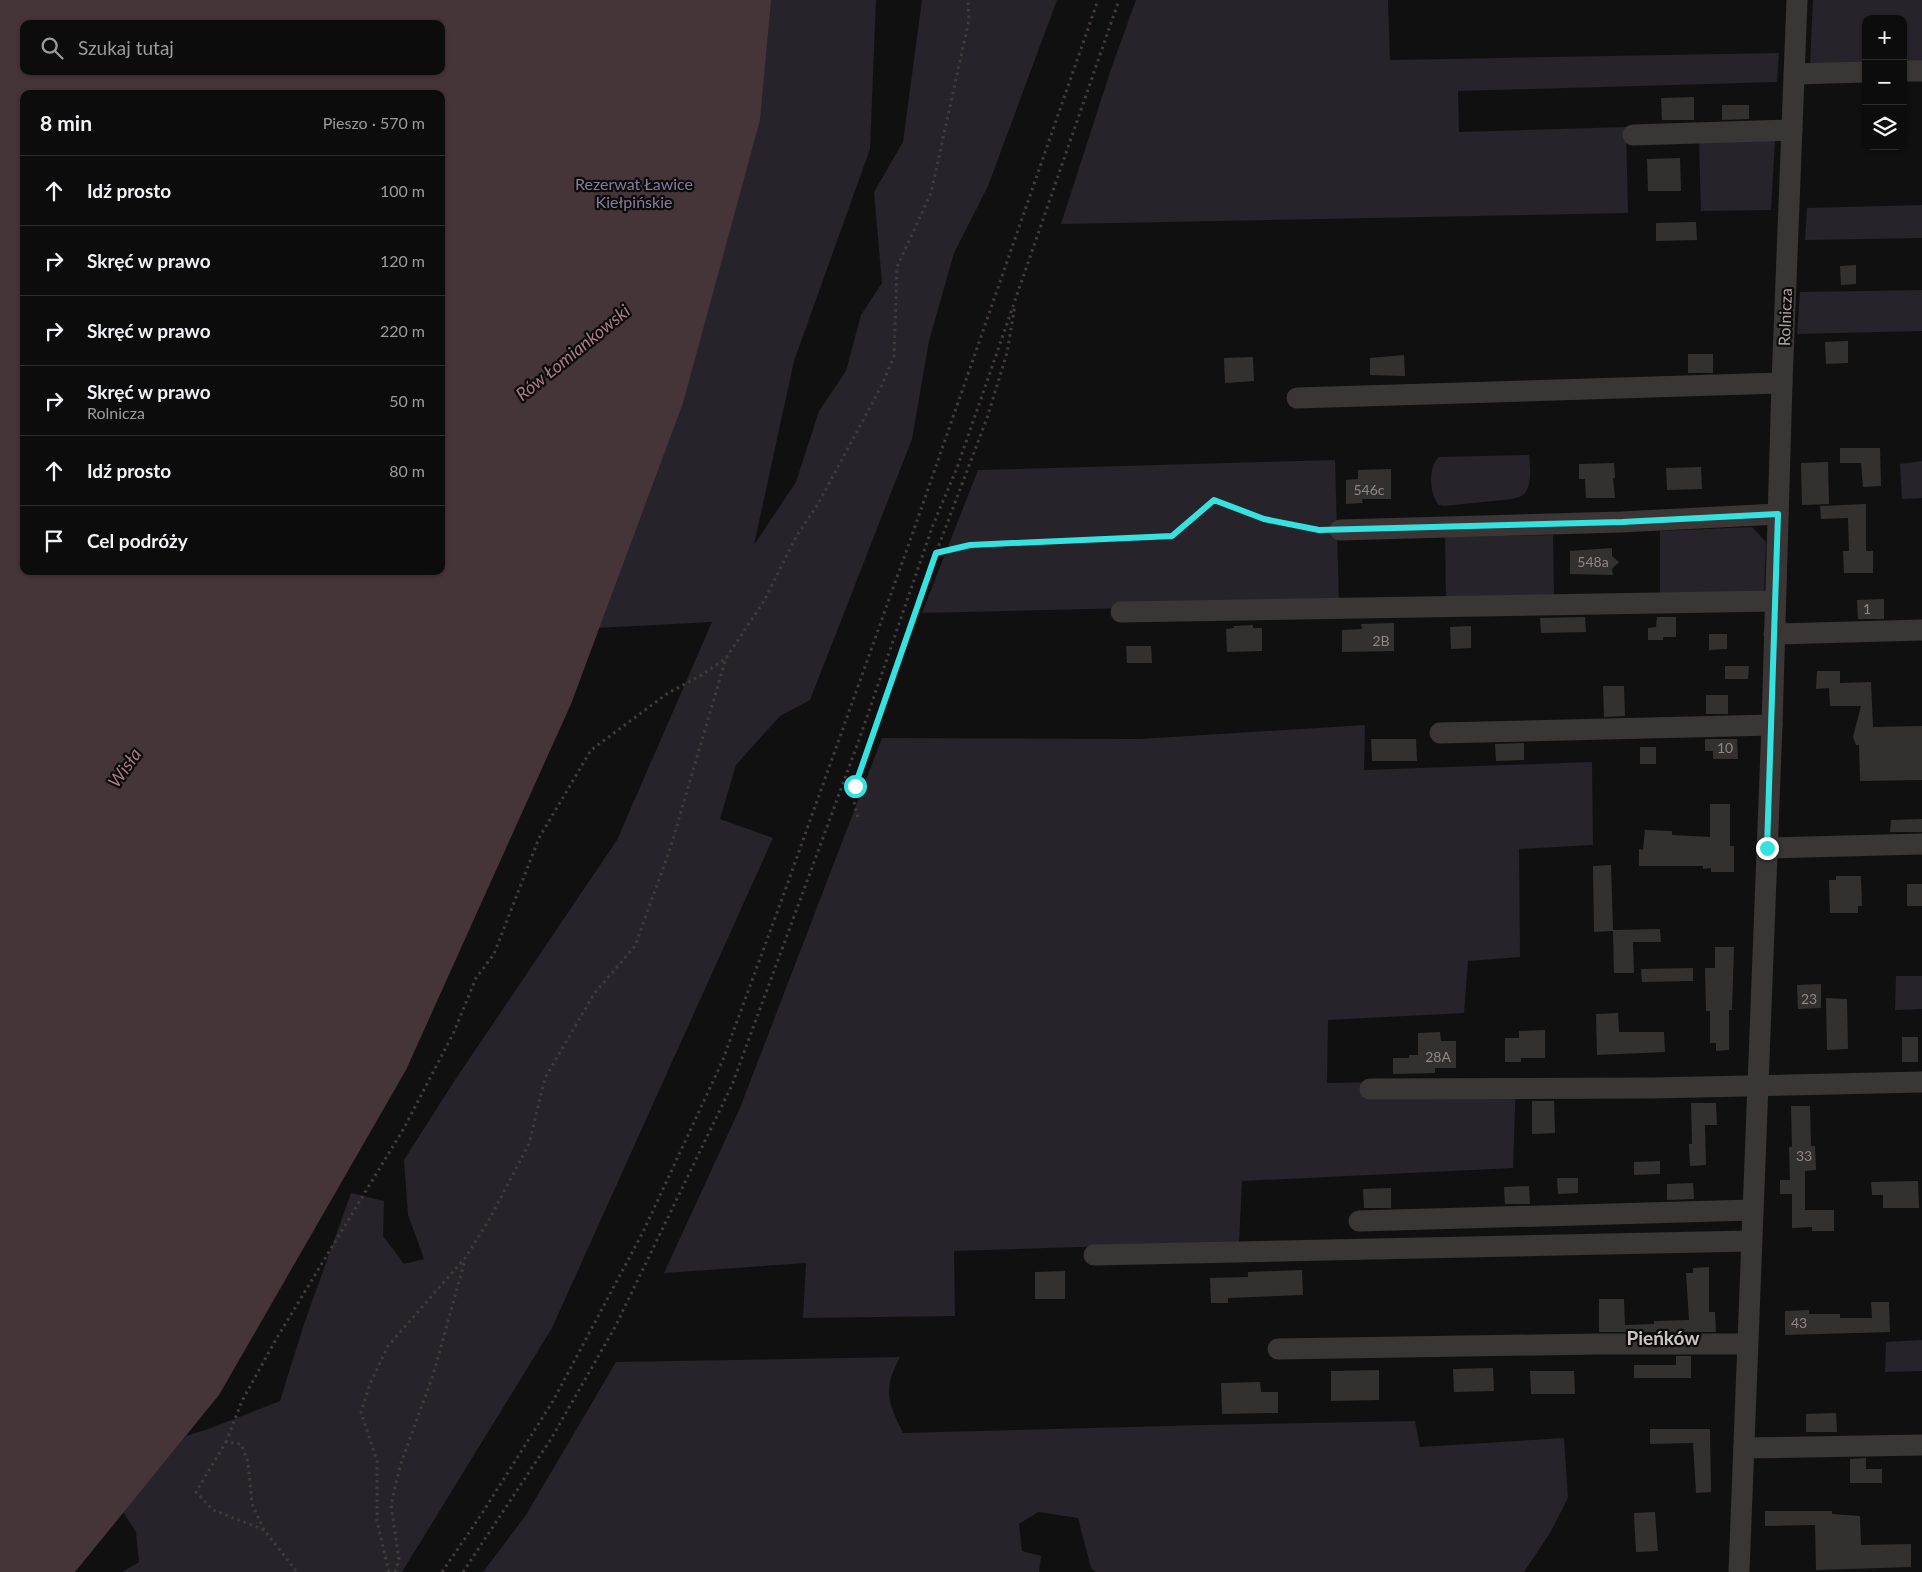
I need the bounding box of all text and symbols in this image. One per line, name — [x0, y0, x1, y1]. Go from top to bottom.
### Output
map controls — [1862, 15, 1907, 150]
button: + — [1862, 15, 1907, 60]
search box — [20, 20, 445, 75]
icon: search — [38, 34, 66, 62]
text: Szukaj tutaj — [78, 36, 174, 59]
button: − — [1862, 60, 1907, 105]
button: layers — [1862, 105, 1907, 150]
text: 8 min — [40, 110, 92, 135]
text: Pieszo · 570 m — [323, 113, 425, 132]
park label: Rezerwat Ławice Kiełpińskie — [575, 174, 693, 211]
icon: ahead — [40, 177, 68, 205]
text: Idź prosto — [87, 179, 171, 202]
text: 100 m — [380, 181, 425, 200]
icon: right — [40, 247, 68, 275]
text: Skręć w prawo — [87, 249, 211, 272]
text: 120 m — [380, 251, 425, 270]
street label: Rolnicza — [1774, 288, 1795, 346]
water label: Rów Łomiankowski — [511, 299, 634, 405]
icon: right — [40, 317, 68, 345]
text: Skręć w prawo — [87, 319, 211, 342]
text: 220 m — [380, 321, 425, 340]
text: Skręć w prawo — [87, 380, 211, 403]
icon: right — [40, 387, 68, 415]
text: 50 m — [389, 391, 425, 410]
text: Rolnicza — [87, 403, 145, 422]
icon: ahead — [40, 457, 68, 485]
text: Idź prosto — [87, 459, 171, 482]
text: 80 m — [389, 461, 425, 480]
house number: 546c — [1353, 481, 1385, 498]
icon: arrive — [40, 527, 68, 555]
text: Cel podróży — [87, 529, 188, 552]
house number: 548a — [1577, 553, 1609, 570]
house number: 1 — [1863, 600, 1871, 617]
house number: 2B — [1372, 632, 1390, 649]
house number: 10 — [1717, 739, 1733, 756]
water label: Wisła — [103, 744, 146, 791]
route start — [844, 775, 867, 798]
route end — [1756, 837, 1779, 860]
house number: 23 — [1801, 990, 1817, 1007]
house number: 28A — [1425, 1048, 1451, 1065]
house number: 33 — [1796, 1147, 1812, 1164]
house number: 43 — [1791, 1314, 1807, 1331]
district label: Pieńków — [1626, 1326, 1700, 1349]

